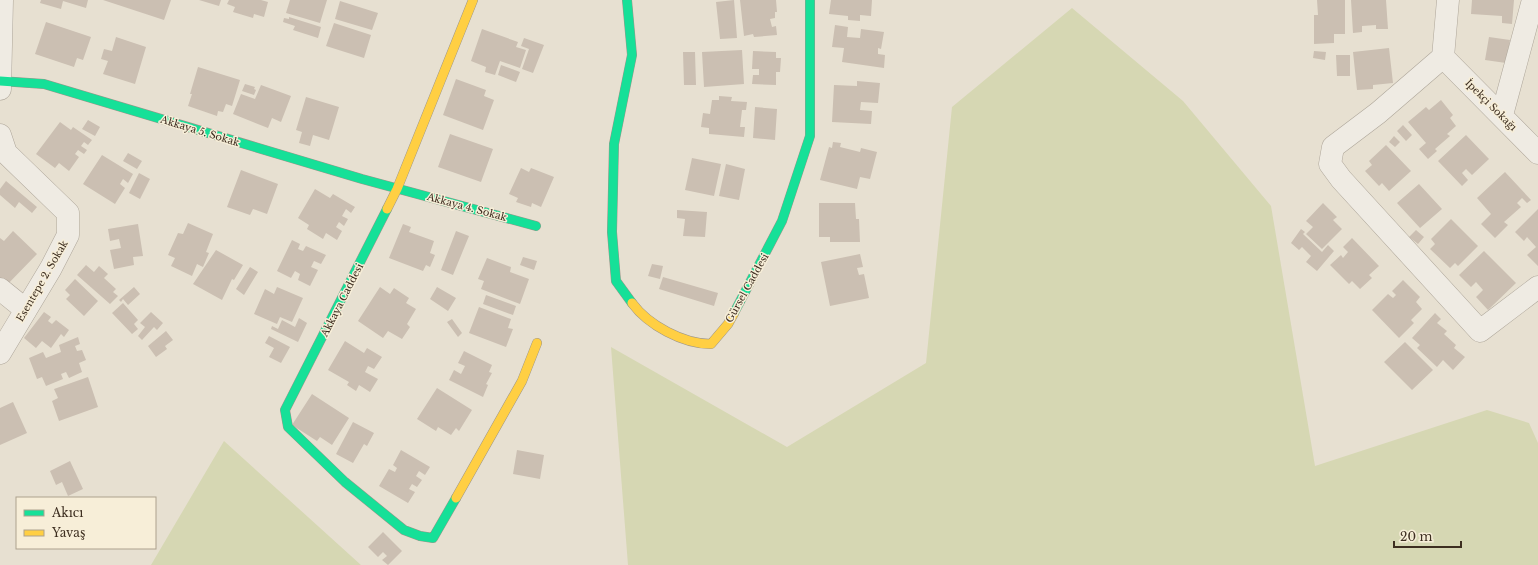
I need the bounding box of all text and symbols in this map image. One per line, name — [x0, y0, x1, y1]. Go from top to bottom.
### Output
street label: İpekçi Sokağı — [1462, 76, 1521, 134]
street label: Akkaya 5. Sokak — [158, 113, 242, 149]
street label: Akkaya 4. Sokak — [425, 190, 509, 224]
street label: Esentepe 2. Sokak — [13, 237, 71, 324]
street label: Gürsel Caddesi — [723, 251, 772, 325]
street label: Akkaya Caddesi — [317, 261, 366, 340]
legend — [16, 497, 156, 549]
text: Akıcı — [51, 505, 83, 520]
scale bar — [1394, 523, 1461, 549]
text: Yavaş — [51, 525, 85, 540]
text: 20 m — [1400, 529, 1432, 544]

